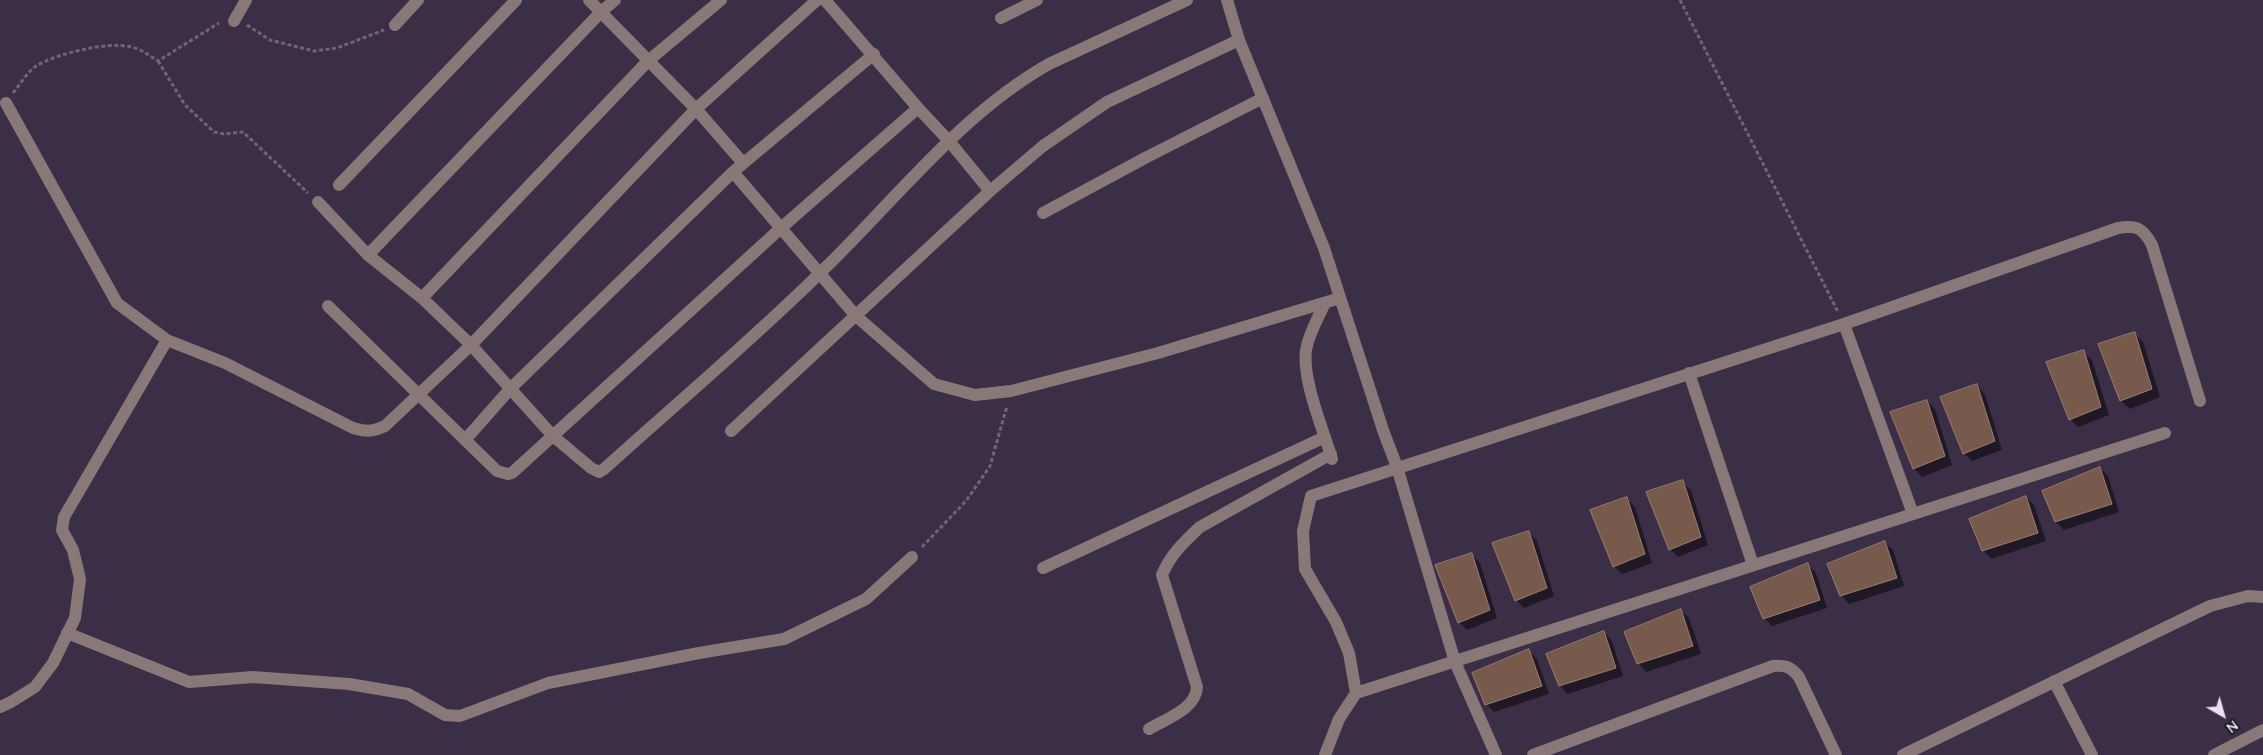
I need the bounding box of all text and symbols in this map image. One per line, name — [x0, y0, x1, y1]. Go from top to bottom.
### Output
north arrow — [2198, 690, 2248, 740]
text: N — [2223, 717, 2242, 737]

